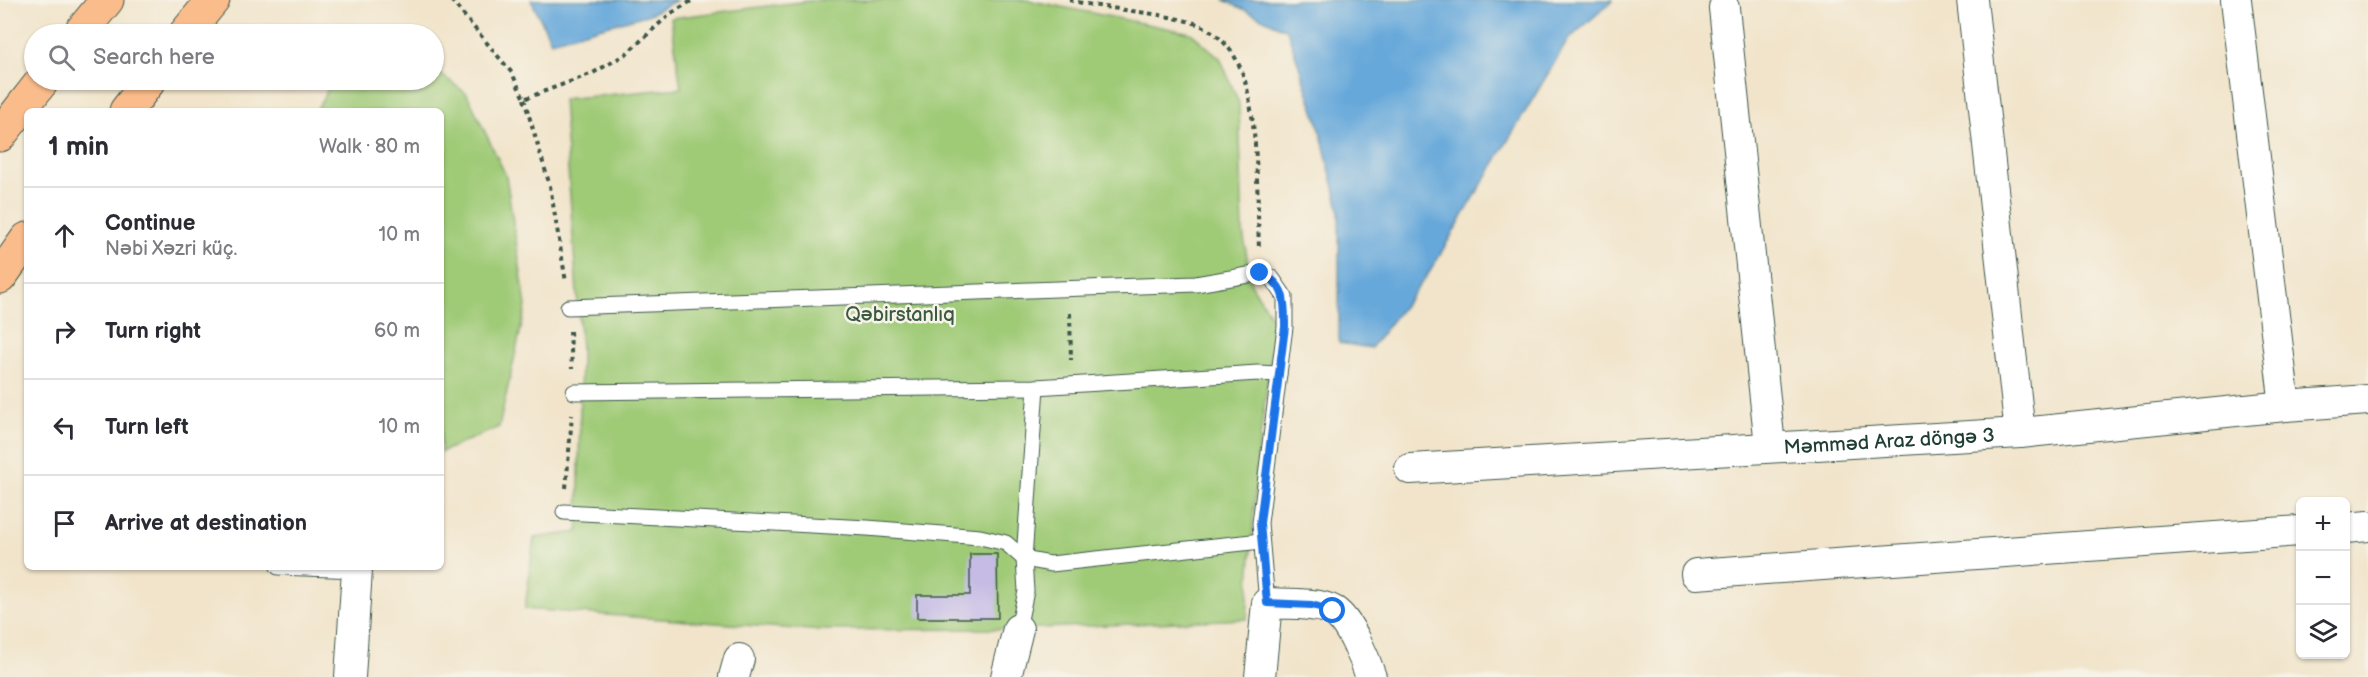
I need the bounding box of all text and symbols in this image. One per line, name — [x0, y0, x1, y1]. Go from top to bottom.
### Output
search box — [24, 24, 444, 90]
icon: search — [45, 41, 78, 74]
text: Search here — [93, 44, 215, 71]
text: 1 min — [48, 132, 109, 163]
text: Walk · 80 m — [319, 135, 420, 159]
text: Continue — [105, 210, 195, 237]
icon: ahead — [48, 219, 81, 252]
text: 10 m — [379, 223, 420, 247]
text: Nəbi Xəzri küç. — [105, 237, 237, 261]
route end — [1246, 259, 1272, 285]
park label: Qəbirstanlıq — [845, 303, 955, 327]
icon: right — [48, 315, 81, 348]
text: Turn right — [105, 318, 201, 345]
text: 60 m — [374, 319, 420, 343]
icon: left — [48, 411, 81, 444]
text: Turn left — [105, 414, 189, 441]
text: 10 m — [379, 415, 420, 439]
street label: Məmməd Araz döngə 3 — [1783, 424, 1995, 460]
map controls — [2296, 497, 2350, 659]
button: + — [2296, 497, 2350, 551]
icon: arrive — [48, 507, 81, 540]
text: Arrive at destination — [105, 510, 307, 537]
button: − — [2296, 551, 2350, 605]
route start — [1319, 597, 1345, 623]
button: layers — [2296, 605, 2350, 659]

